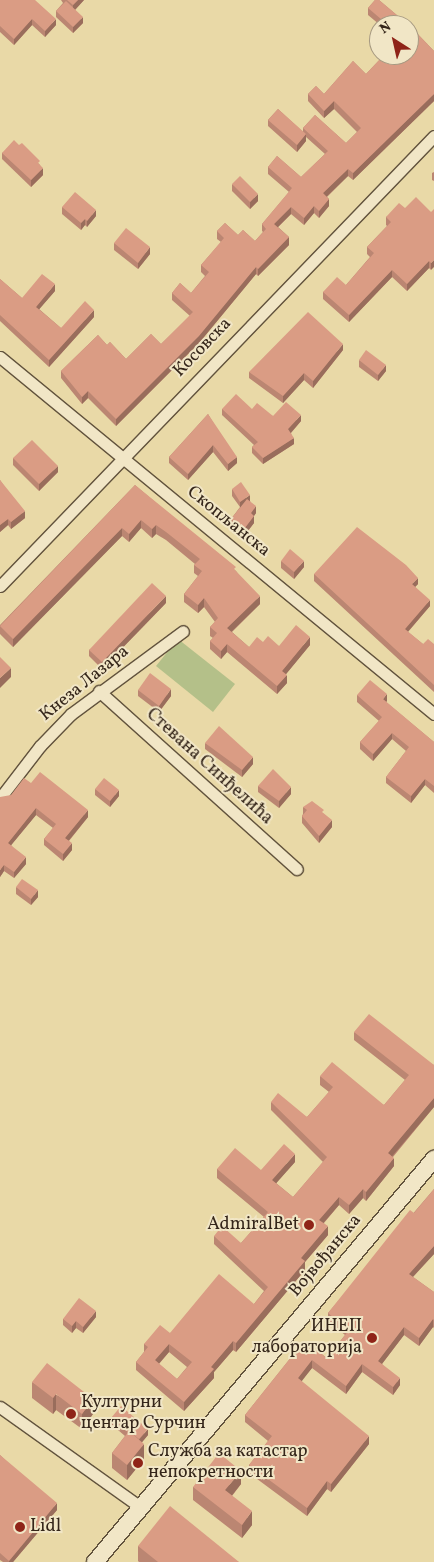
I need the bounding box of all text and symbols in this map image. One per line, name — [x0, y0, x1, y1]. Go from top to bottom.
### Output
north arrow — [369, 15, 419, 65]
text: N — [376, 17, 395, 39]
street label: Косовска — [169, 314, 237, 382]
street label: Скопљанска — [182, 482, 274, 562]
street label: Кнеза Лазара — [36, 641, 134, 727]
street label: Стевана Синђелића — [141, 704, 277, 830]
street label: Војвођанска — [285, 1210, 367, 1302]
place label: AdmiralBet — [207, 1214, 299, 1236]
marker: AdmiralBet — [303, 1219, 315, 1231]
place label: ИНЕП лабораторија — [252, 1317, 362, 1360]
marker: ИНЕП лабораторија — [366, 1332, 378, 1344]
place label: Културни центар Сурчин — [81, 1393, 206, 1436]
marker: Културни центар Сурчин — [65, 1408, 77, 1420]
place label: Служба за катастар непокретности — [148, 1442, 308, 1485]
marker: Служба за катастар непокретности — [132, 1457, 144, 1469]
place label: Lidl — [30, 1516, 61, 1538]
marker: Lidl — [14, 1521, 26, 1533]

